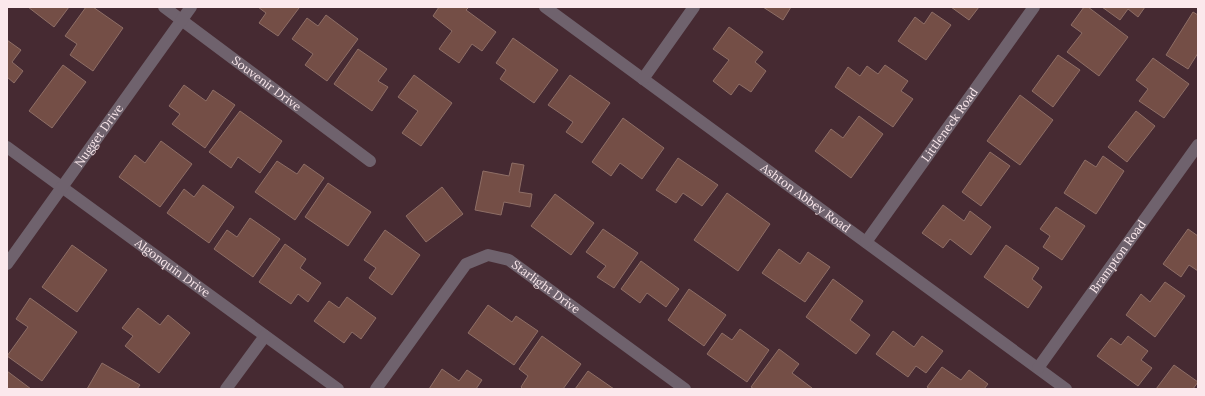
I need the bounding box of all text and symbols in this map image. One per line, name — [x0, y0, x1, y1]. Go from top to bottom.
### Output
street label: Souvenir Drive — [229, 53, 305, 114]
street label: Littleneck Road — [918, 85, 981, 164]
street label: Nugget Drive — [71, 100, 126, 170]
street label: Ashton Abbey Road — [757, 159, 854, 235]
street label: Brampton Road — [1086, 217, 1149, 296]
street label: Algonquin Drive — [131, 234, 214, 300]
street label: Starlight Drive — [509, 256, 584, 317]

